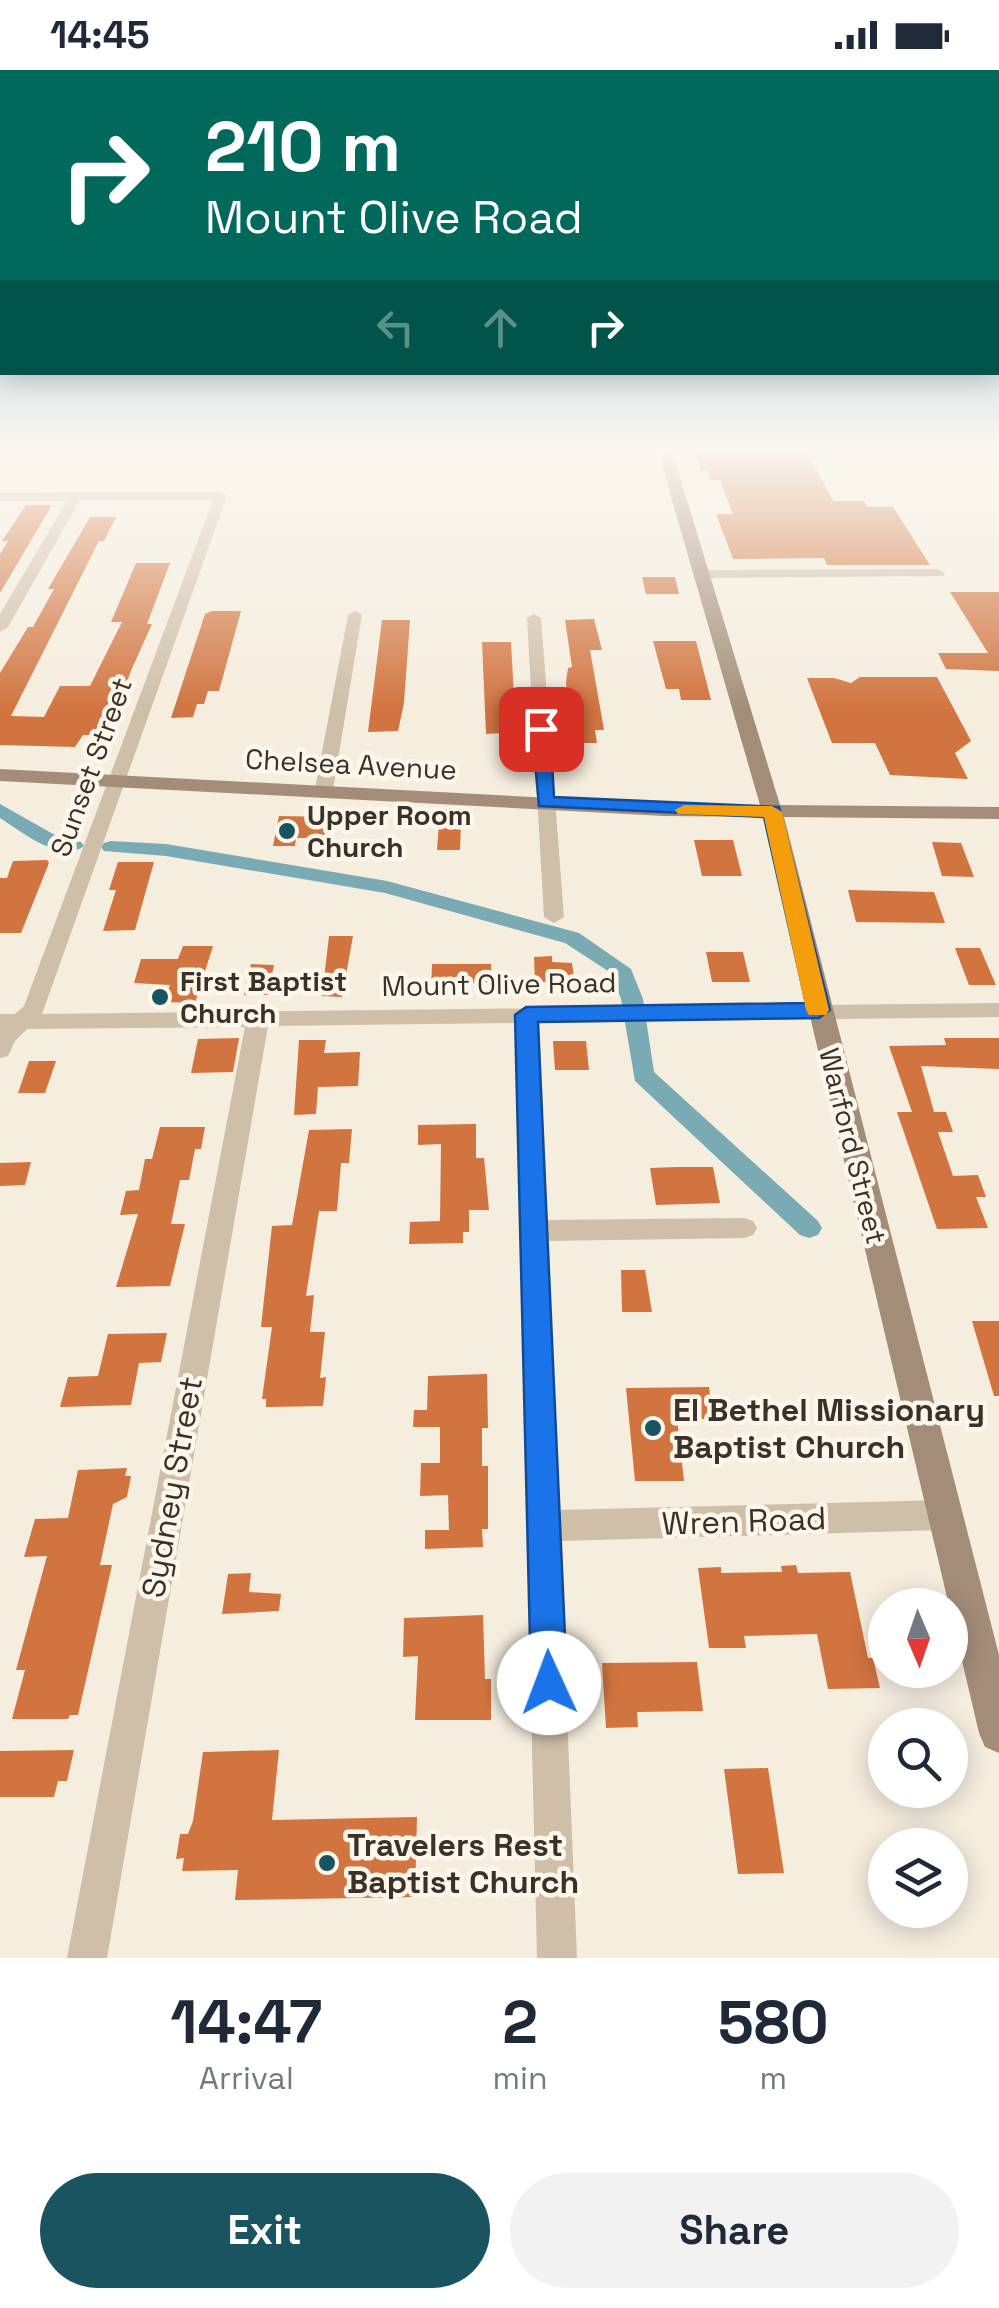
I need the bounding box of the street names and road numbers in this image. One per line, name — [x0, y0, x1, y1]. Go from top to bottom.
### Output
street label: Sunset Street — [42, 673, 140, 861]
street label: Chelsea Avenue — [244, 740, 458, 788]
street label: Mount Olive Road — [381, 964, 617, 1004]
street label: Warford Street — [811, 1044, 895, 1248]
street label: Sydney Street — [133, 1373, 211, 1601]
street label: Wren Road — [661, 1498, 827, 1544]

